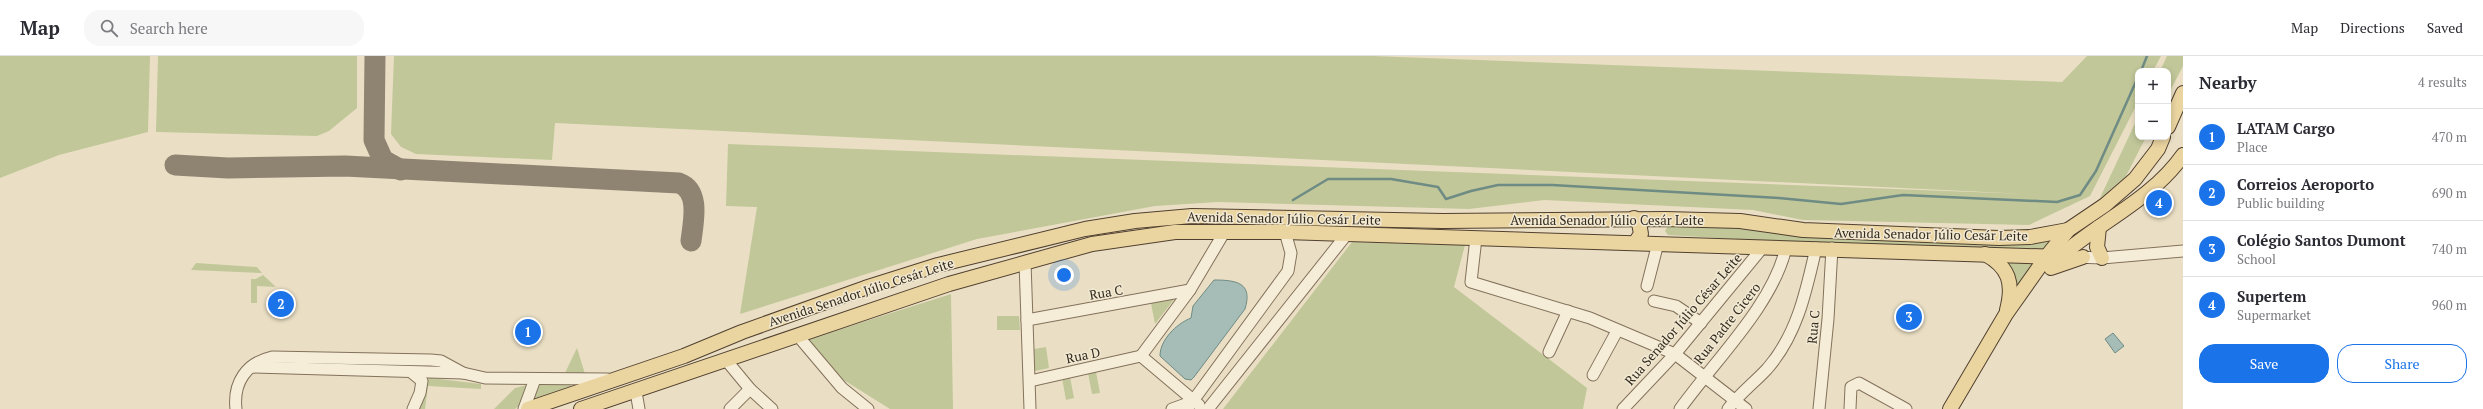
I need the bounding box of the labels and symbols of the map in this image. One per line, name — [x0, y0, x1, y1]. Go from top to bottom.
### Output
pin: 4 — [2146, 188, 2172, 218]
street label: Avenida Senador Júlio Cesár Leite — [1187, 207, 1381, 229]
street label: Avenida Senador Júlio Cesár Leite — [1510, 211, 1704, 229]
street label: Avenida Senador Júlio Cesár Leite — [1834, 223, 2028, 245]
street label: Rua Senador Júlio César Leite — [1621, 249, 1745, 389]
street label: Avenida Senador Júlio Cesár Leite — [766, 254, 956, 330]
your location — [1054, 265, 1074, 285]
street label: Rua Padre Cicero — [1690, 279, 1764, 367]
street label: Rua C — [1088, 280, 1124, 304]
pin: 2 — [268, 289, 294, 319]
pin: 3 — [1896, 302, 1922, 332]
street label: Rua C — [1803, 309, 1823, 345]
pin: 1 — [515, 317, 541, 347]
street label: Rua D — [1064, 343, 1102, 367]

